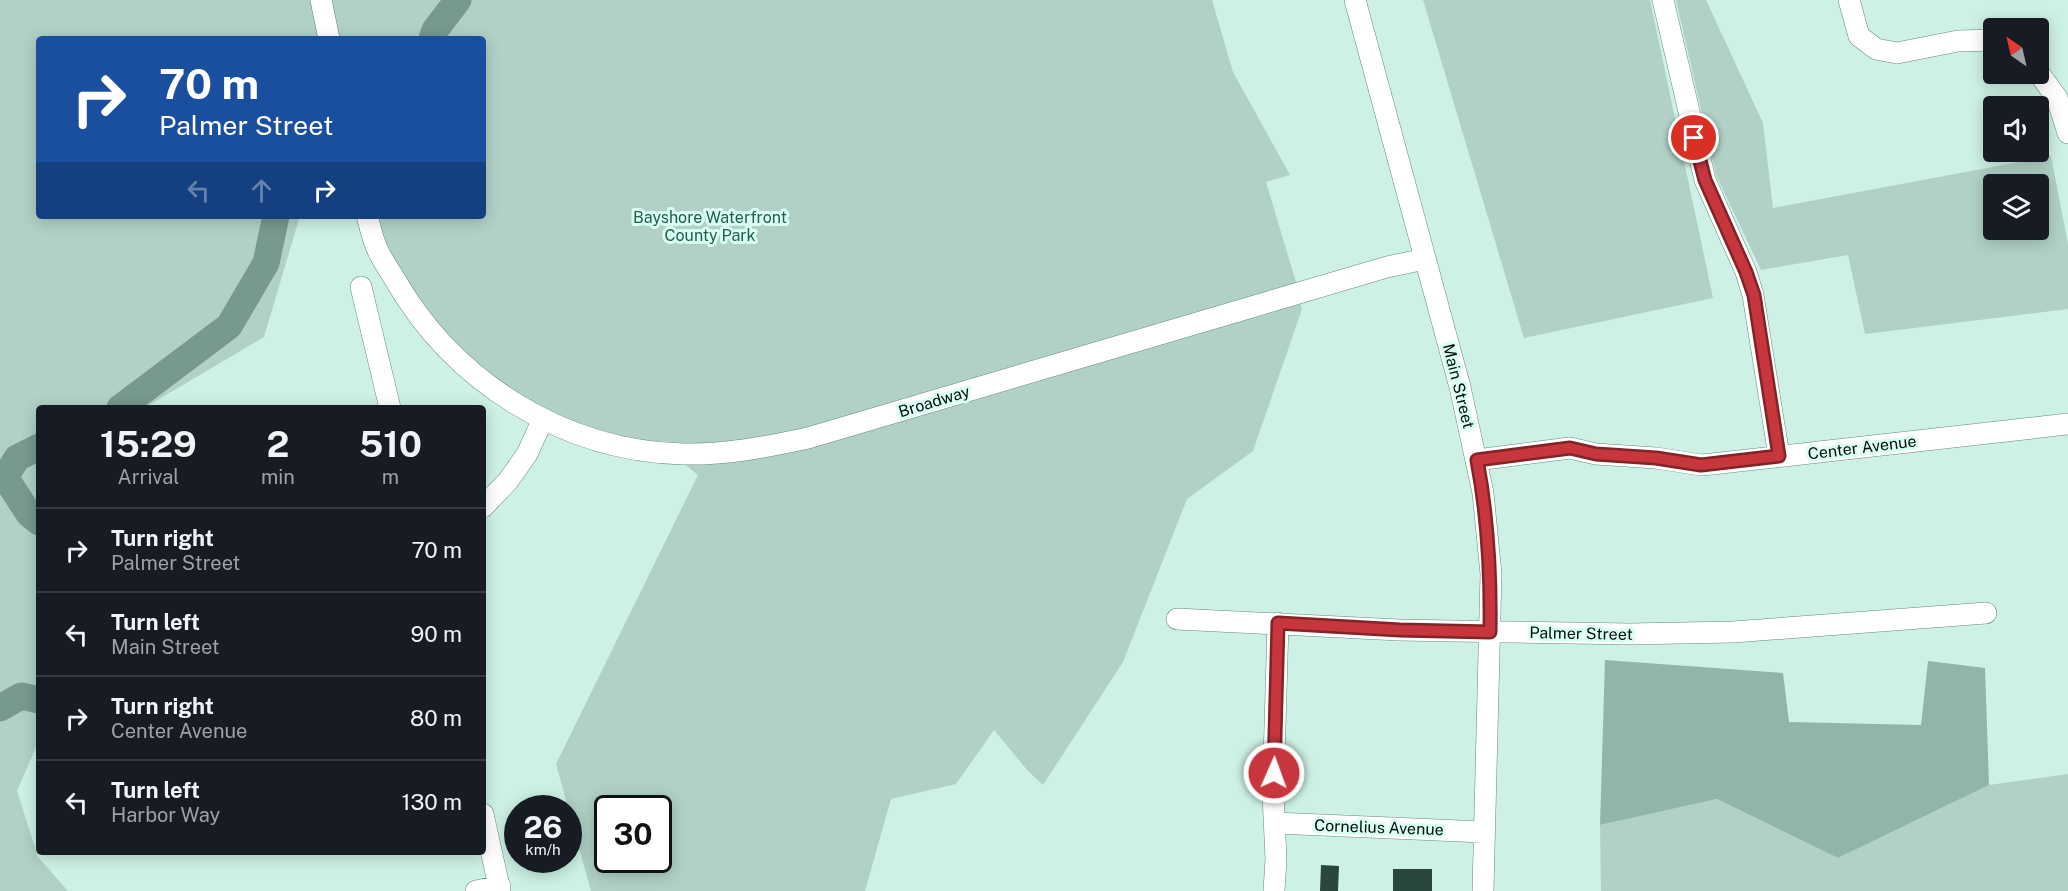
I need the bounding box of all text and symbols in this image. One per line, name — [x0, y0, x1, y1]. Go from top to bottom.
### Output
north arrow — [1983, 18, 2049, 84]
map controls — [1983, 18, 2049, 240]
text: 70 m — [159, 59, 259, 108]
icon: right — [60, 60, 138, 138]
button: sound — [1983, 96, 2049, 162]
text: Palmer Street — [159, 109, 334, 141]
pin — [1668, 112, 1719, 163]
icon: arrive — [1677, 121, 1710, 154]
icon: left — [182, 174, 215, 207]
icon: ahead — [245, 174, 278, 207]
icon: right — [308, 174, 341, 207]
button: layers — [1983, 174, 2049, 240]
park label: Bayshore Waterfront County Park — [633, 208, 787, 245]
street label: Main Street — [1439, 342, 1478, 431]
street label: Broadway — [896, 382, 973, 421]
text: 15:29 — [100, 423, 197, 465]
text: 2 — [266, 423, 289, 465]
text: 510 — [359, 423, 422, 465]
street label: Center Avenue — [1807, 431, 1917, 464]
text: Arrival — [118, 465, 179, 489]
text: min — [261, 465, 295, 489]
text: m — [382, 465, 399, 489]
text: Turn right — [111, 525, 214, 551]
icon: right — [60, 534, 93, 567]
text: 70 m — [411, 537, 462, 563]
text: Palmer Street — [111, 551, 240, 575]
text: Turn left — [111, 609, 200, 635]
icon: left — [60, 618, 93, 651]
text: 90 m — [411, 621, 462, 647]
street label: Palmer Street — [1529, 623, 1633, 644]
text: Main Street — [111, 635, 220, 659]
text: Turn right — [111, 693, 214, 719]
icon: right — [60, 702, 93, 735]
text: 80 m — [410, 705, 462, 731]
text: Center Avenue — [111, 719, 247, 743]
position arrow — [1242, 741, 1306, 805]
text: Turn left — [111, 777, 200, 803]
icon: left — [60, 786, 93, 819]
text: 130 m — [401, 789, 462, 815]
speed limit sign: 30 — [594, 795, 672, 873]
text: Harbor Way — [111, 803, 220, 827]
text: 26 — [524, 809, 562, 845]
street label: Cornelius Avenue — [1314, 816, 1444, 839]
text: km/h — [525, 841, 561, 858]

